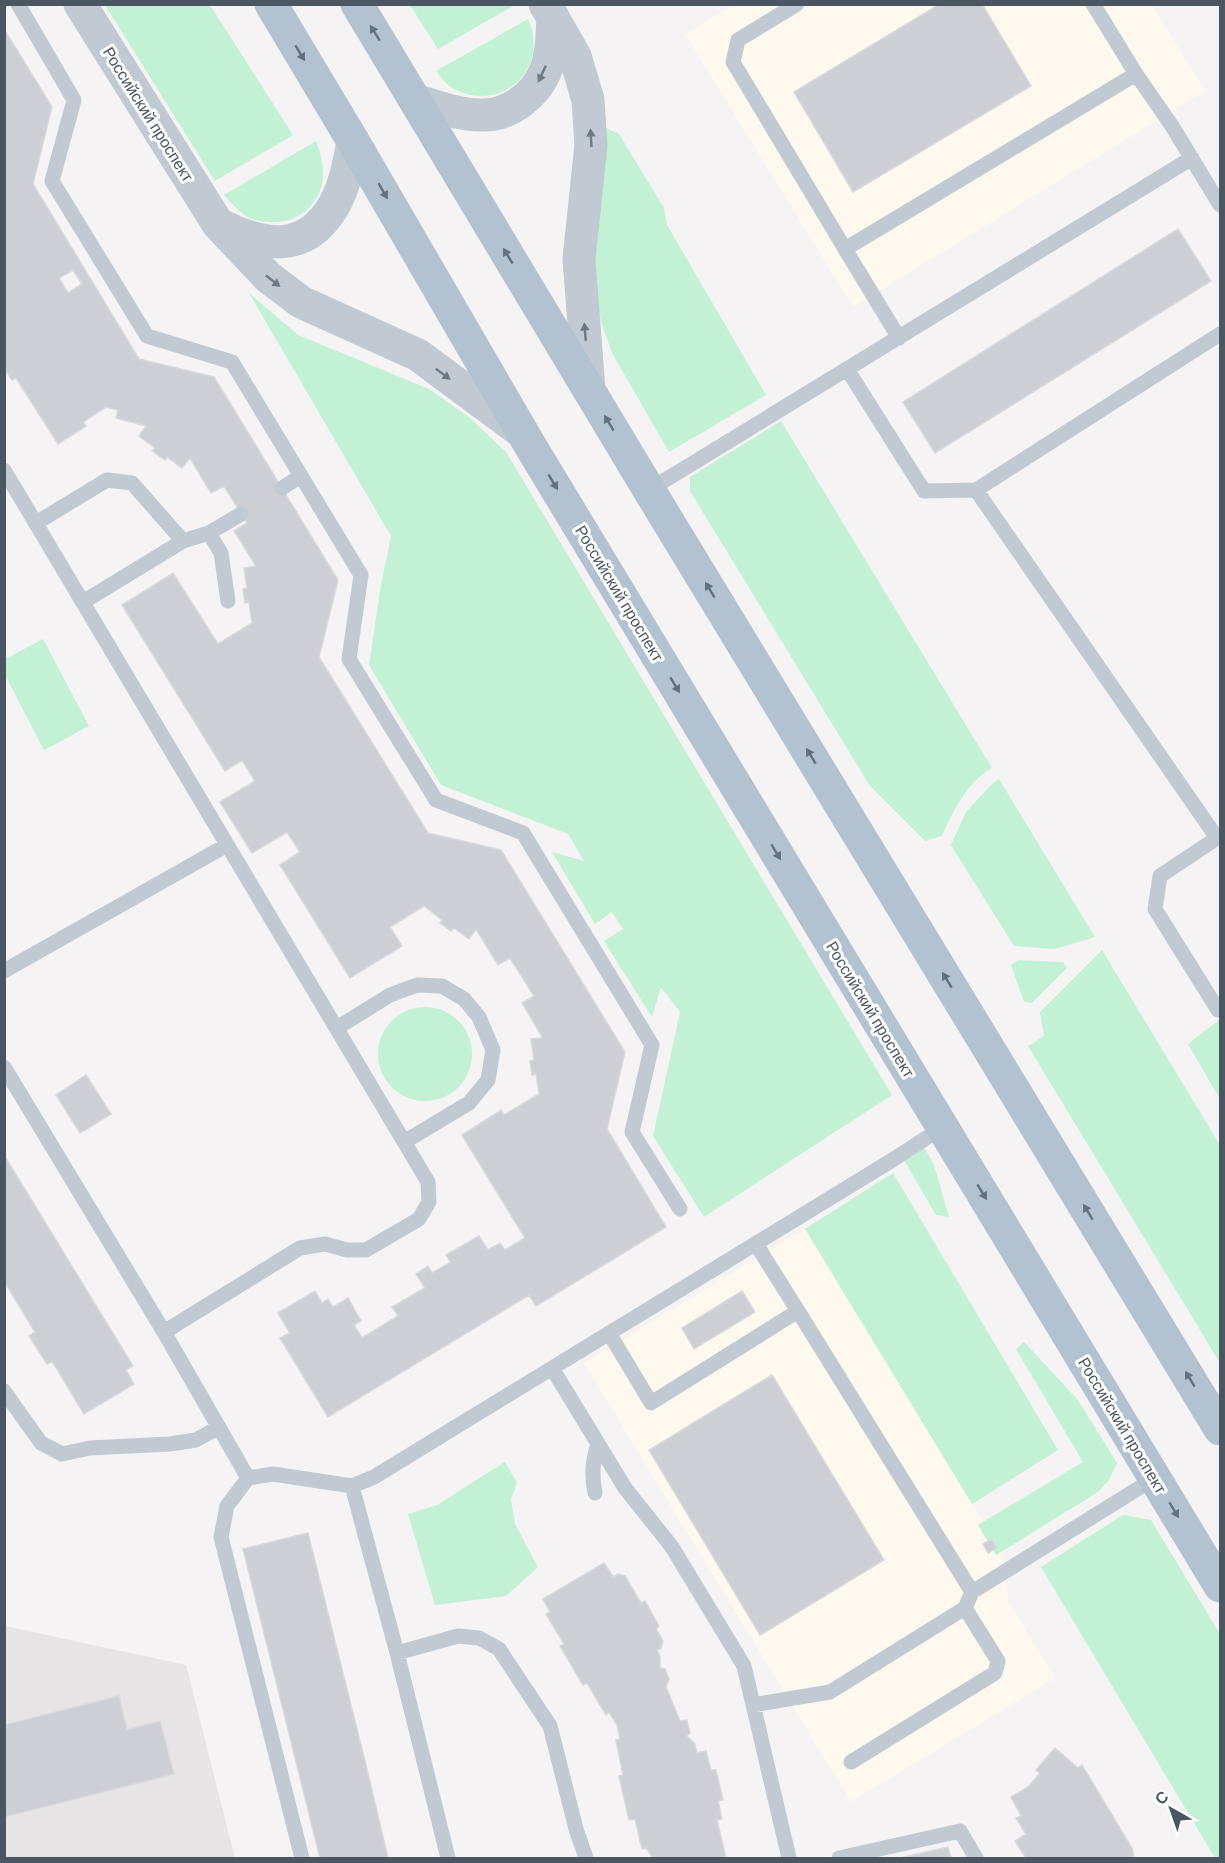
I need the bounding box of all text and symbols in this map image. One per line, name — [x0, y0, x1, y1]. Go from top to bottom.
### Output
one-way arrow — [369, 25, 380, 41]
street label: Российский проспект — [100, 43, 199, 185]
one-way arrow — [295, 45, 306, 61]
one-way arrow — [538, 65, 548, 83]
one-way arrow — [586, 128, 595, 147]
one-way arrow — [378, 183, 388, 200]
one-way arrow — [503, 247, 513, 264]
one-way arrow — [265, 274, 281, 287]
one-way arrow — [580, 323, 590, 342]
one-way arrow — [435, 368, 451, 380]
one-way arrow — [604, 414, 614, 431]
one-way arrow — [547, 474, 558, 490]
street label: Российский проспект — [572, 522, 668, 665]
one-way arrow — [704, 582, 715, 598]
one-way arrow — [670, 677, 681, 693]
one-way arrow — [806, 747, 816, 764]
one-way arrow — [771, 844, 782, 860]
street label: Российский проспект — [823, 938, 919, 1081]
one-way arrow — [941, 972, 952, 988]
one-way arrow — [977, 1184, 988, 1200]
one-way arrow — [1083, 1204, 1094, 1220]
street label: Российский проспект — [1075, 1354, 1171, 1497]
one-way arrow — [1185, 1370, 1195, 1387]
one-way arrow — [1169, 1502, 1180, 1518]
north arrow — [1141, 1779, 1201, 1839]
text: С — [1151, 1786, 1172, 1808]

